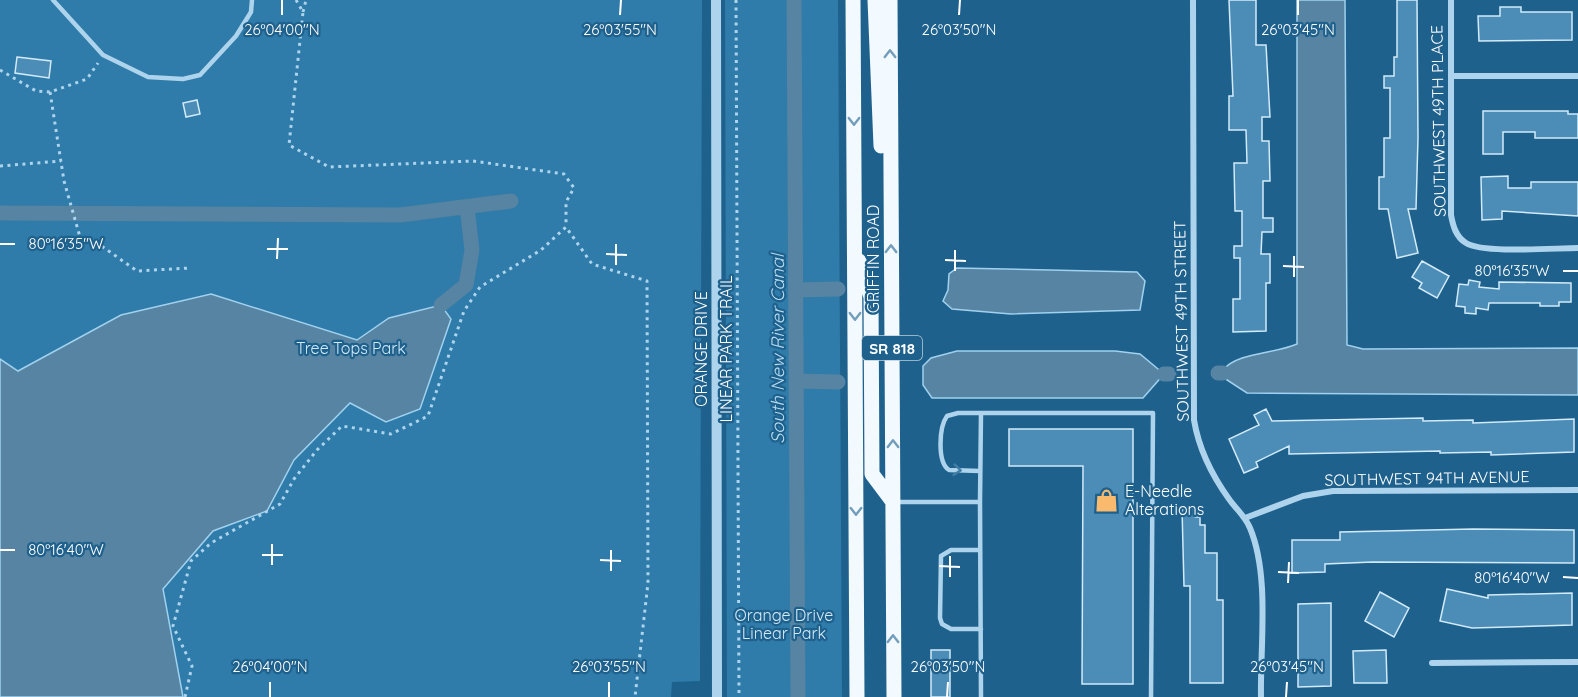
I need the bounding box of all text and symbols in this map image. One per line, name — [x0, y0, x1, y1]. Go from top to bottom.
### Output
text: 26°04'00"N — [244, 20, 320, 39]
text: 26°03'55"N — [583, 20, 657, 39]
text: 26°03'50"N — [922, 20, 996, 39]
text: 26°03'45"N — [1261, 20, 1335, 39]
street label: SOUTHWEST 49TH PLACE — [1426, 25, 1450, 217]
one-way arrow — [884, 49, 896, 58]
one-way arrow — [848, 117, 860, 126]
street label: GRIFFIN ROAD — [863, 205, 883, 313]
street label: SOUTHWEST 49TH STREET — [1169, 220, 1193, 422]
text: 80°16'35"W — [29, 234, 104, 253]
one-way arrow — [885, 244, 897, 253]
water label: South New River Canal — [766, 252, 789, 444]
text: 80°16'35"W — [1475, 261, 1550, 280]
street label: LINEAR PARK TRAIL — [716, 275, 736, 423]
street label: ORANGE DRIVE — [691, 291, 711, 407]
one-way arrow — [849, 312, 861, 321]
road number: SR 818 — [862, 336, 922, 360]
park label: Tree Tops Park — [296, 338, 406, 358]
one-way arrow — [887, 439, 899, 448]
one-way arrow — [953, 463, 962, 476]
street label: SOUTHWEST 94TH AVENUE — [1324, 466, 1530, 490]
place label: E-Needle Alterations — [1125, 481, 1204, 519]
shop icon: E-Needle Alterations — [1094, 487, 1120, 513]
one-way arrow — [850, 507, 862, 516]
text: 80°16'40"W — [28, 540, 104, 559]
text: 80°16'40"W — [1474, 568, 1550, 587]
park label: Orange Drive Linear Park — [735, 605, 833, 643]
one-way arrow — [887, 634, 899, 643]
text: 26°04'00"N — [232, 657, 308, 676]
text: 26°03'55"N — [572, 657, 646, 676]
text: 26°03'50"N — [911, 657, 985, 676]
text: 26°03'45"N — [1250, 657, 1324, 676]

